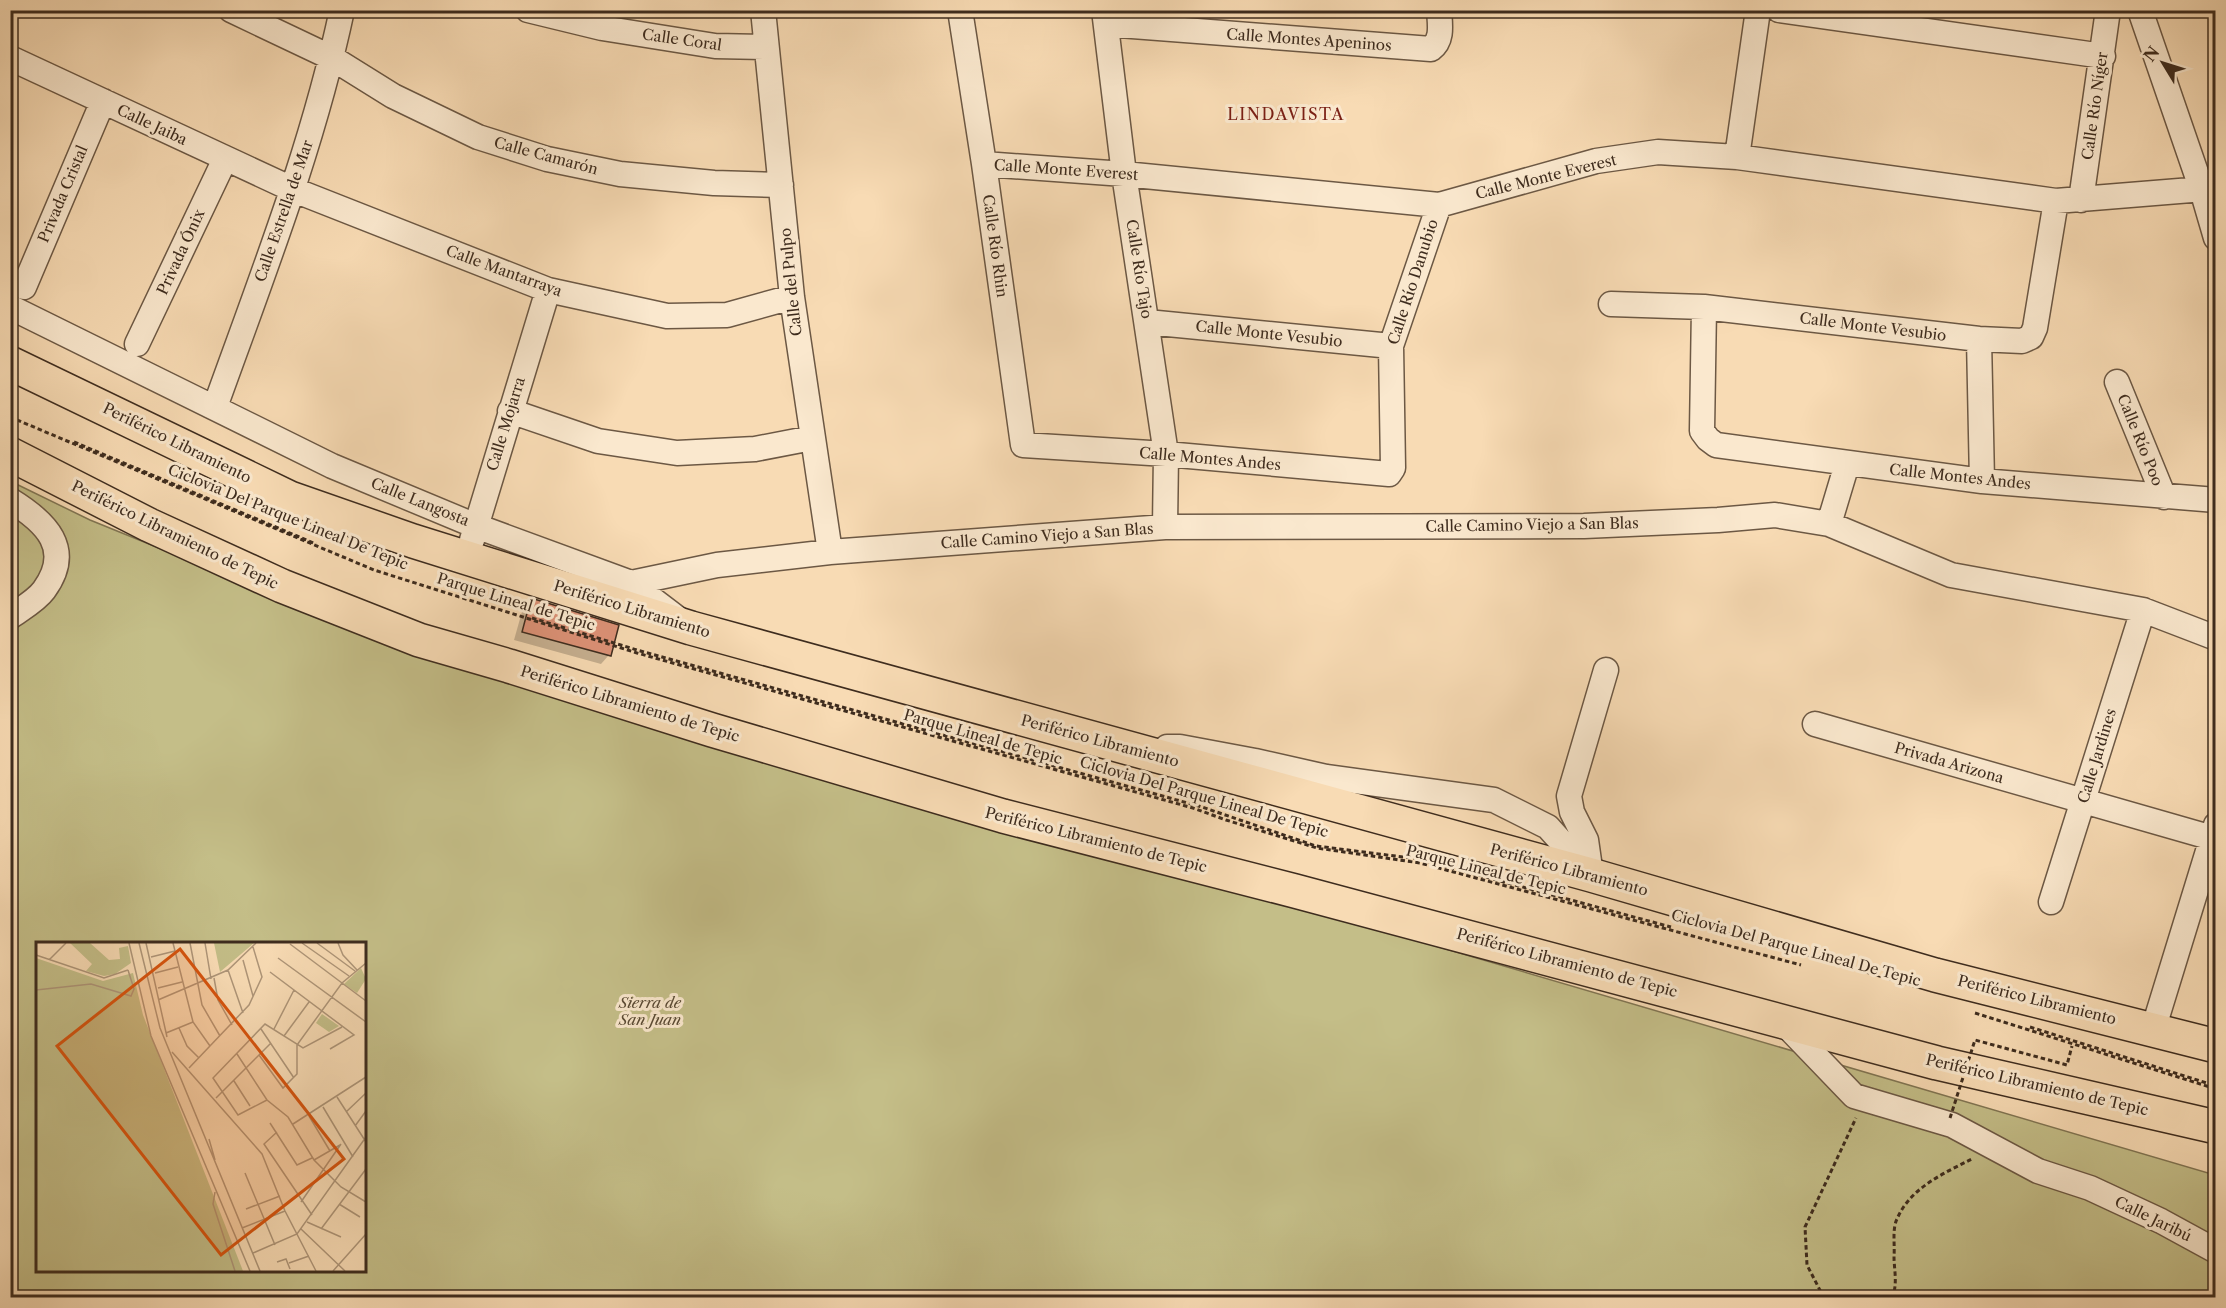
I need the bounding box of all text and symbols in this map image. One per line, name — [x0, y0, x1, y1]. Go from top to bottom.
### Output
street label: Calle Montes Apeninos — [1226, 24, 1392, 55]
street label: Calle Coral — [641, 25, 724, 55]
north arrow — [2133, 33, 2193, 93]
text: N — [2139, 42, 2163, 65]
street label: Calle Río Níger — [2078, 50, 2112, 161]
street label: Calle Jaiba — [114, 100, 190, 149]
district label: LINDAVISTA — [1227, 104, 1345, 124]
street label: Calle Camarón — [492, 133, 601, 179]
street label: Calle Estrella de Mar — [250, 137, 317, 284]
street label: Privada Cristal — [34, 142, 92, 245]
street label: Calle Monte Everest — [1473, 150, 1619, 203]
street label: Calle Monte Everest — [993, 155, 1139, 184]
street label: Calle Río Rhin — [979, 193, 1012, 299]
street label: Privada Ónix — [152, 206, 209, 298]
street label: Calle Río Danubio — [1383, 217, 1442, 347]
street label: Calle Río Tajo — [1122, 218, 1157, 320]
street label: Calle del Pulpo — [775, 227, 806, 337]
street label: Calle Mantarraya — [443, 241, 565, 300]
street label: Calle Monte Vesubio — [1799, 308, 1948, 345]
street label: Calle Monte Vesubio — [1195, 316, 1344, 351]
street label: Calle Mojarra — [482, 374, 529, 473]
street label: Calle Río Poo — [2113, 391, 2168, 489]
street label: Periférico Libramiento — [100, 398, 255, 487]
street label: Calle Montes Andes — [1138, 443, 1282, 474]
street label: Ciclovia Del Parque Lineal De Tepic — [165, 459, 411, 574]
street label: Calle Montes Andes — [1888, 460, 2032, 493]
street label: Calle Langosta — [368, 473, 472, 530]
street label: Periférico Libramiento de Tepic — [69, 476, 282, 593]
street label: Calle Camino Viejo a San Blas — [1425, 513, 1639, 536]
street label: Calle Camino Viejo a San Blas — [940, 519, 1154, 552]
street label: Parque Lineal de Tepic — [435, 568, 597, 635]
street label: Periférico Libramiento — [552, 576, 713, 641]
street label: Periférico Libramiento de Tepic — [518, 661, 742, 746]
street label: Parque Lineal de Tepic — [902, 705, 1065, 768]
street label: Calle Jardines — [2073, 706, 2120, 805]
street label: Periférico Libramiento — [1019, 710, 1181, 771]
street label: Privada Arizona — [1892, 738, 2006, 787]
street label: Ciclovia Del Parque Lineal De Tepic — [1078, 752, 1331, 841]
street label: Periférico Libramiento de Tepic — [983, 803, 1209, 876]
street label: Periférico Libramiento — [1488, 839, 1650, 900]
street label: Parque Lineal de Tepic — [1404, 840, 1568, 899]
street label: Ciclovia Del Parque Lineal De Tepic — [1669, 905, 1923, 990]
street label: Periférico Libramiento de Tepic — [1455, 924, 1680, 1001]
inset map — [36, 942, 366, 1272]
street label: Periférico Libramiento — [1956, 971, 2118, 1028]
park label: Sierra de San Juan — [618, 993, 682, 1029]
street label: Periférico Libramiento de Tepic — [1924, 1050, 2150, 1119]
street label: Calle Jaribú — [2112, 1192, 2195, 1245]

